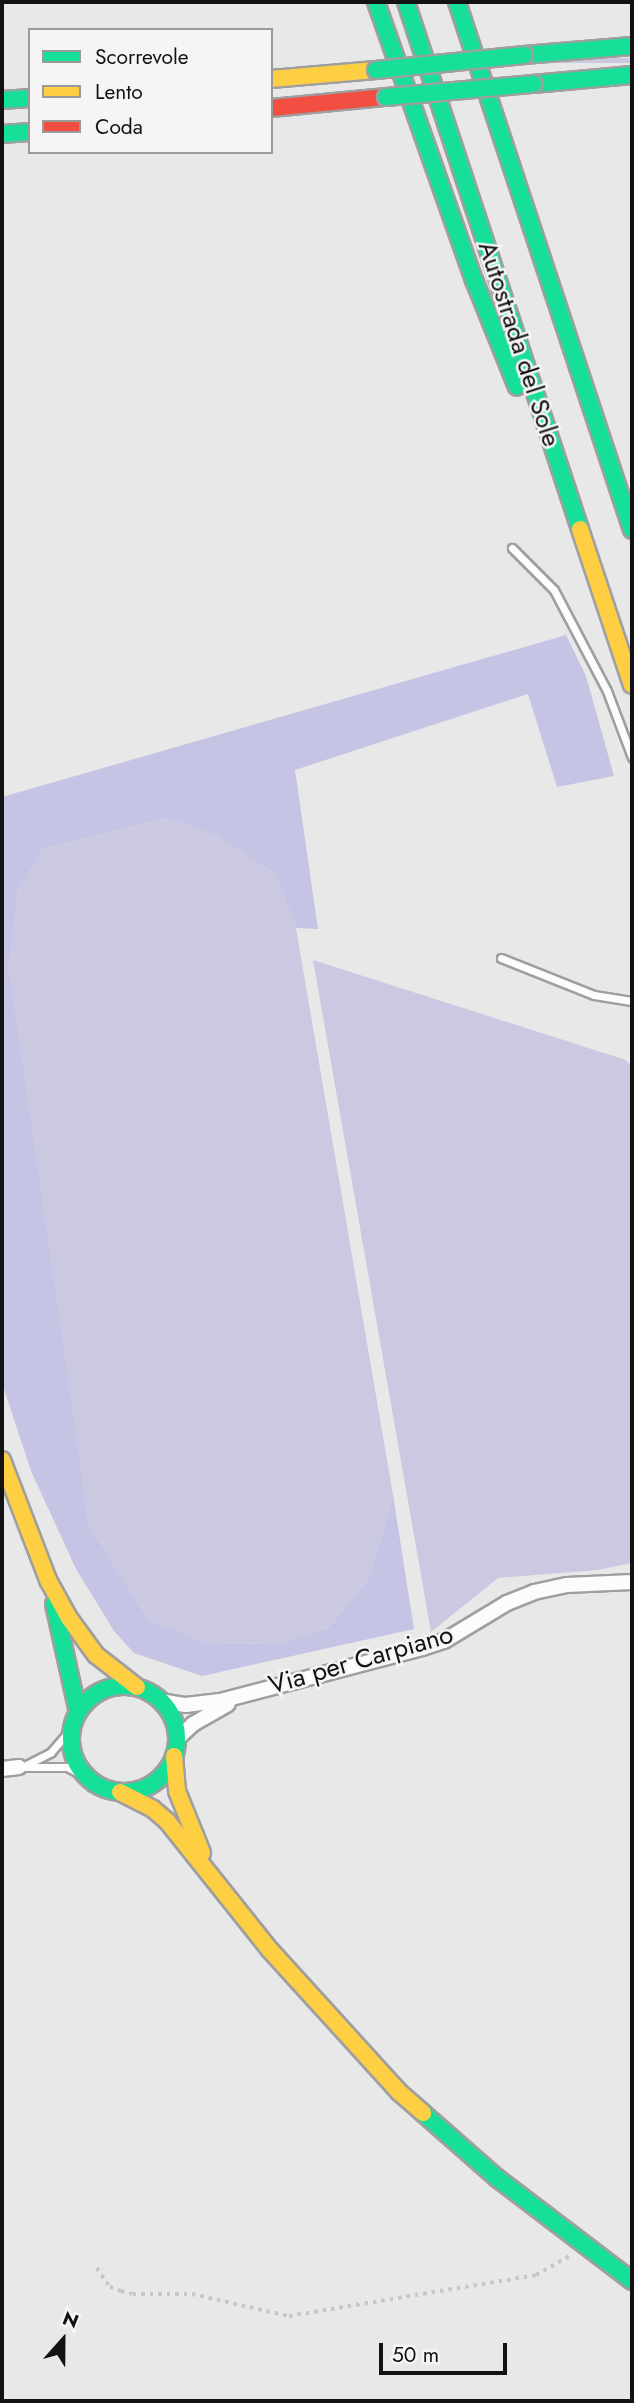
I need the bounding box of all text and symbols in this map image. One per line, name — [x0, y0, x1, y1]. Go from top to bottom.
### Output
legend — [28, 28, 273, 154]
text: Scorrevole — [95, 42, 189, 72]
text: Lento — [95, 77, 143, 107]
text: Coda — [95, 112, 143, 142]
street label: Autostrada del Sole — [471, 238, 567, 450]
street label: Via per Carpiano — [265, 1619, 457, 1701]
north arrow — [28, 2305, 98, 2375]
text: N — [59, 2305, 83, 2335]
scale bar — [382, 2330, 510, 2374]
text: 50 m — [392, 2340, 439, 2370]

